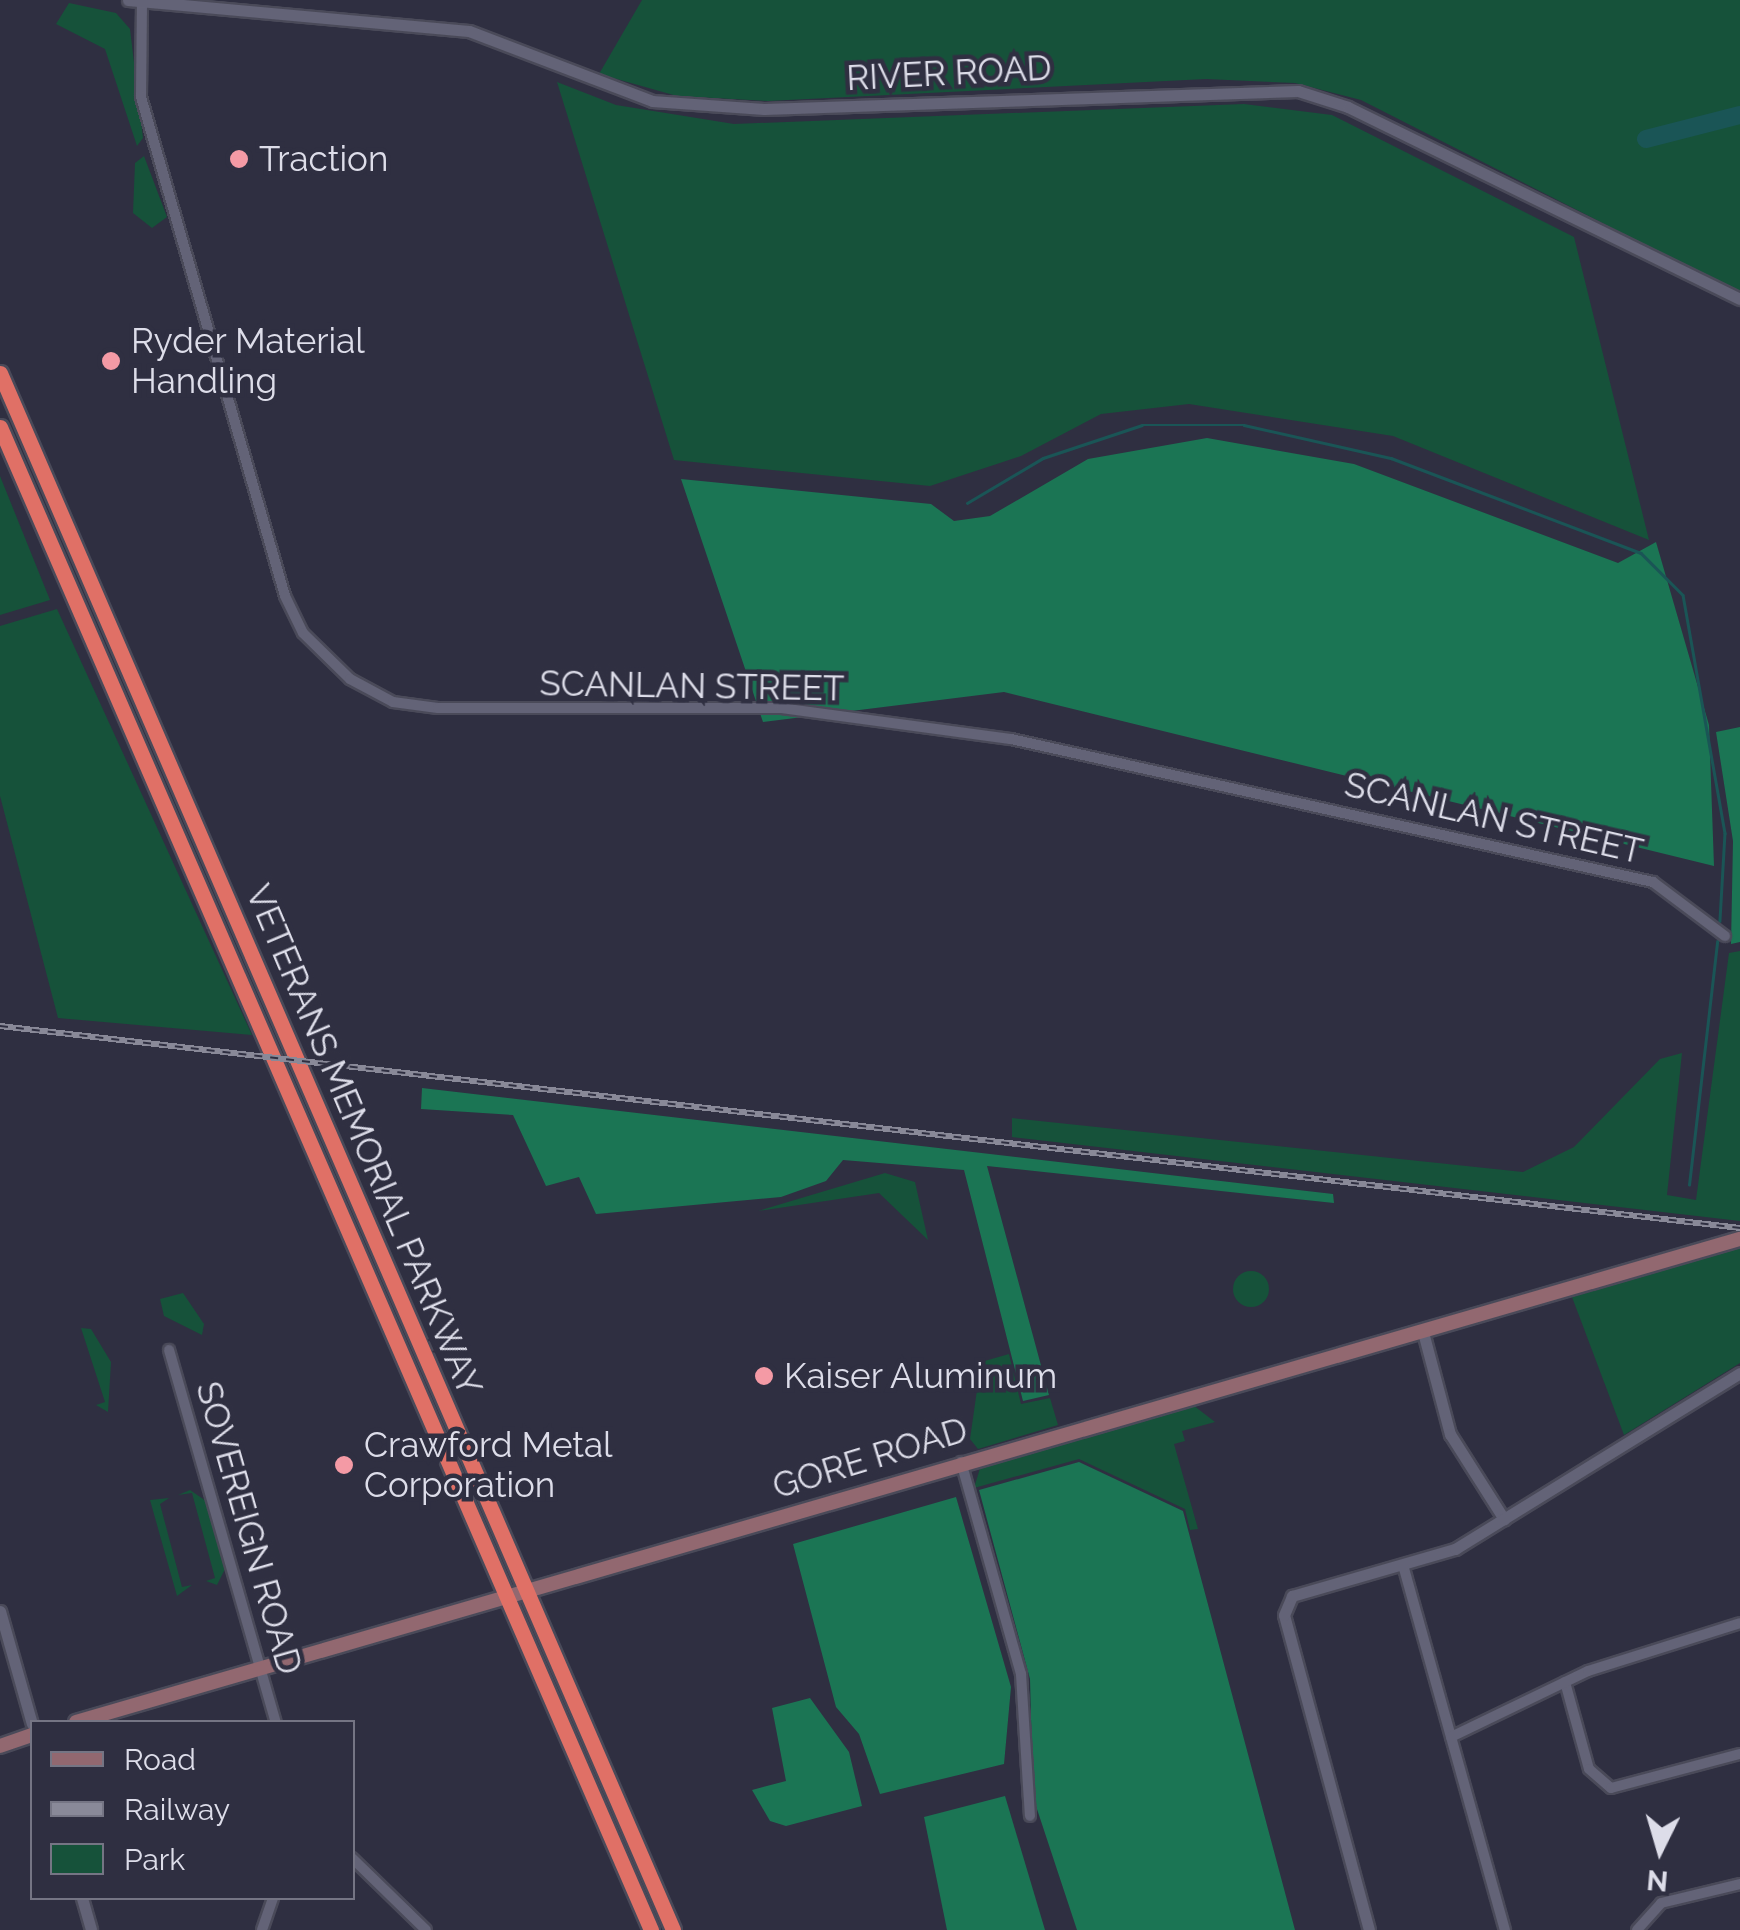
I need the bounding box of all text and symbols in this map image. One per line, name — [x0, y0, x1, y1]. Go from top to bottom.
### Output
street label: RIVER ROAD — [845, 47, 1053, 99]
place label: Traction — [259, 138, 388, 180]
marker: Traction — [228, 148, 250, 170]
place label: Ryder Material Handling — [131, 320, 366, 402]
marker: Ryder Material Handling — [100, 350, 122, 372]
street label: SCANLAN STREET — [539, 662, 845, 710]
street label: SCANLAN STREET — [1341, 763, 1647, 873]
street label: VETERANS MEMORIAL PARKWAY — [237, 878, 491, 1402]
place label: Kaiser Aluminum — [784, 1355, 1059, 1397]
marker: Kaiser Aluminum — [753, 1365, 775, 1387]
street label: SOVEREIGN ROAD — [187, 1377, 311, 1679]
street label: GORE ROAD — [768, 1408, 972, 1508]
place label: Crawford Metal Corporation — [364, 1424, 613, 1506]
marker: Crawford Metal Corporation — [333, 1454, 355, 1476]
legend — [30, 1720, 355, 1900]
text: Road — [124, 1742, 196, 1777]
text: Railway — [124, 1792, 230, 1827]
north arrow — [1610, 1800, 1710, 1900]
text: Park — [124, 1842, 185, 1877]
text: N — [1645, 1863, 1669, 1898]

